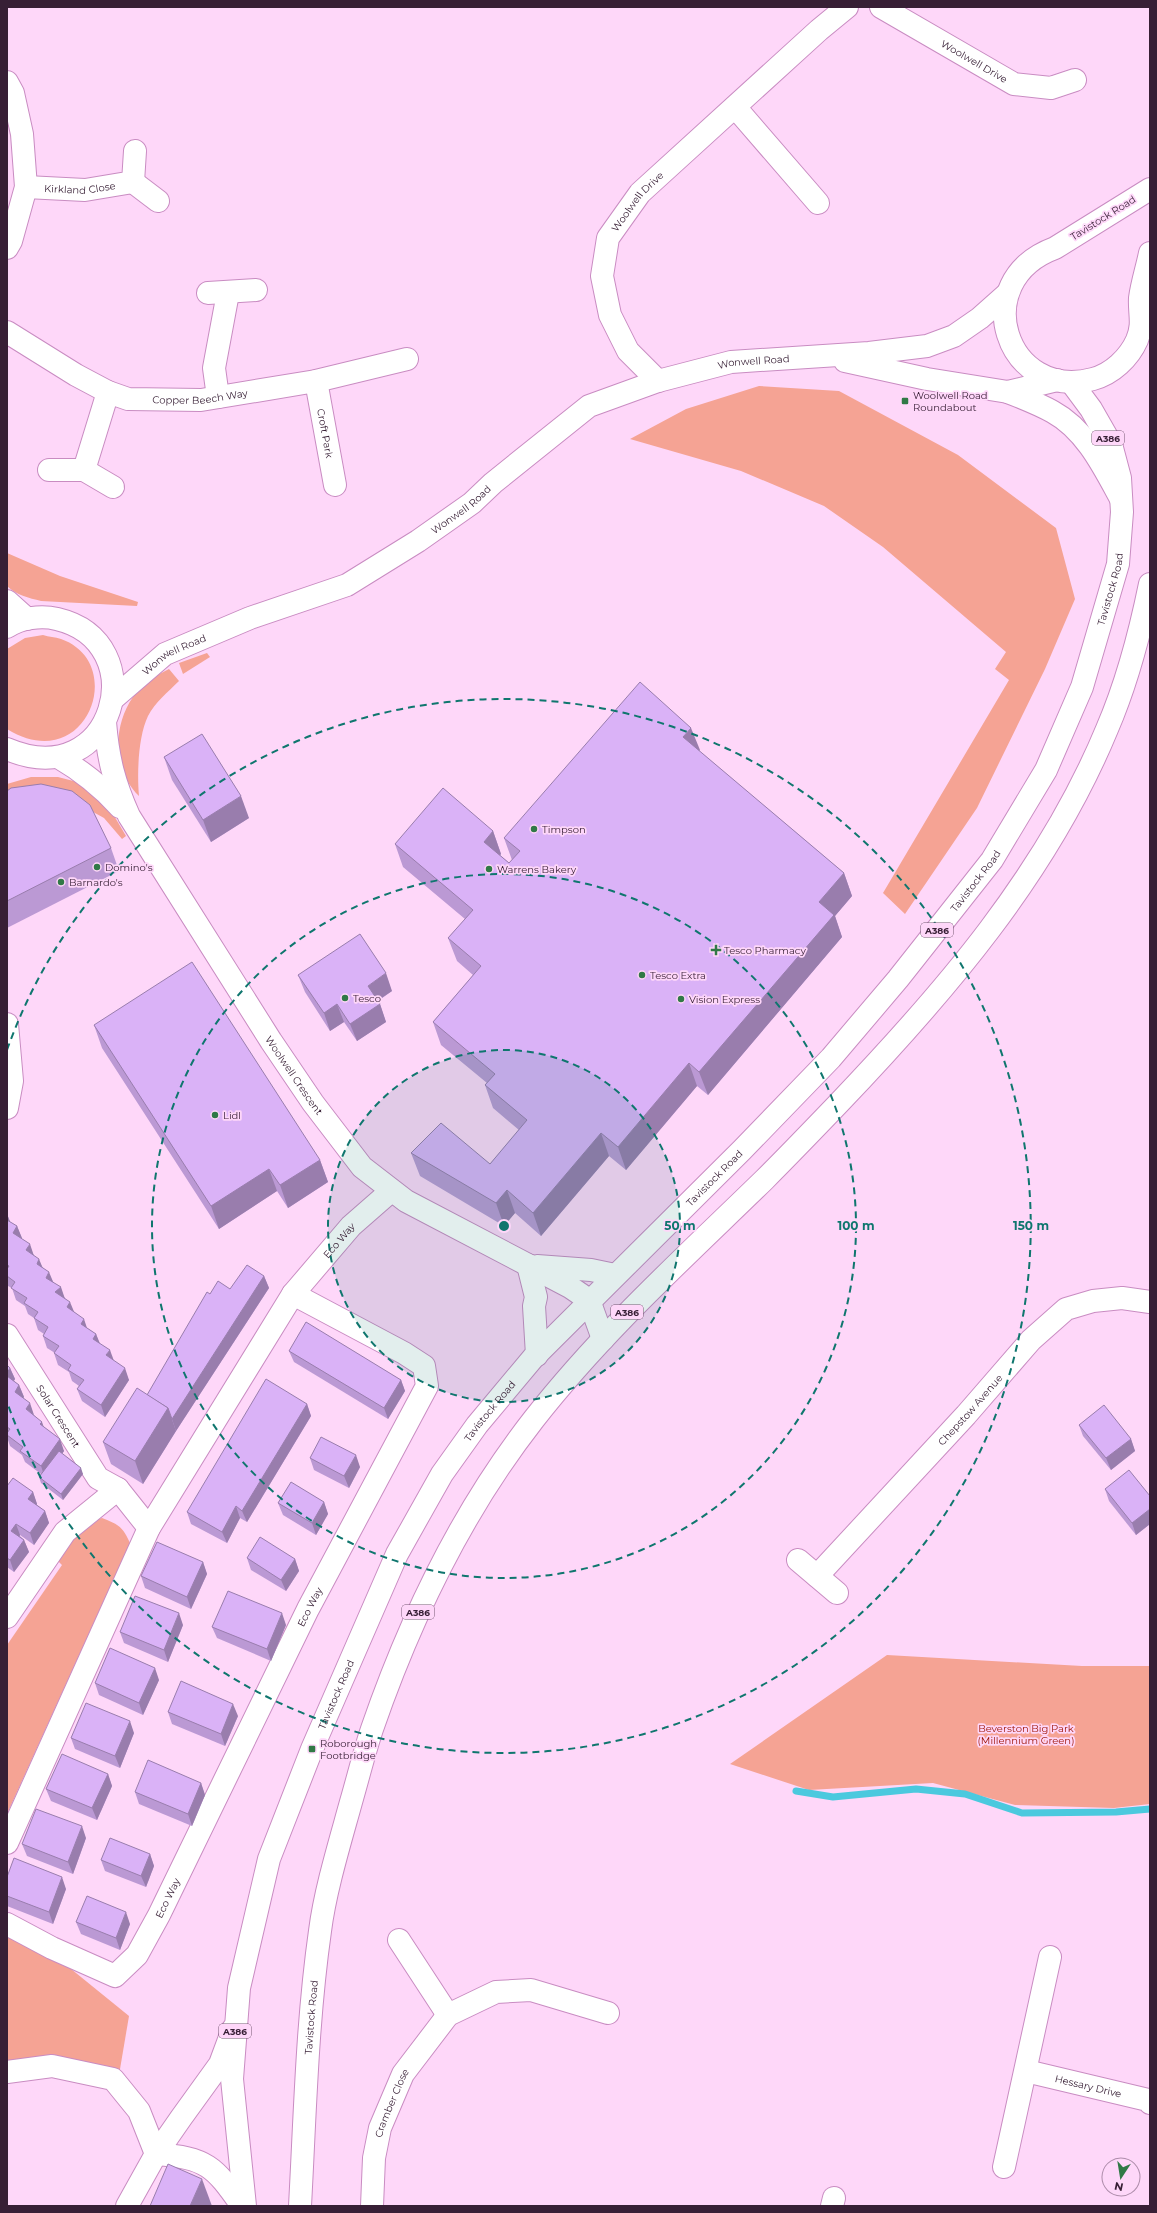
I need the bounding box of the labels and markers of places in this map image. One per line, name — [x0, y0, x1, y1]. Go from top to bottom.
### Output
place label: Woolwell Road Roundabout — [913, 389, 988, 414]
marker: Woolwell Road Roundabout — [900, 396, 910, 406]
place label: Timpson — [542, 823, 586, 836]
marker: Timpson — [529, 824, 539, 834]
place label: Domino's — [105, 861, 153, 874]
marker: Domino's — [92, 862, 102, 872]
place label: Warrens Bakery — [497, 863, 577, 876]
marker: Warrens Bakery — [484, 864, 494, 874]
place label: Barnardo's — [69, 876, 123, 889]
marker: Barnardo's — [56, 877, 66, 887]
place label: Tesco Pharmacy — [724, 944, 806, 957]
marker: Tesco Pharmacy — [711, 945, 721, 955]
place label: Tesco Extra — [650, 969, 706, 982]
marker: Tesco Extra — [637, 970, 647, 980]
place label: Tesco — [353, 992, 381, 1005]
marker: Tesco — [340, 993, 350, 1003]
place label: Vision Express — [689, 993, 760, 1006]
marker: Vision Express — [676, 994, 686, 1004]
place label: Lidl — [223, 1109, 241, 1122]
marker: Lidl — [210, 1110, 220, 1120]
centre of rings — [497, 1219, 511, 1233]
place label: Roborough Footbridge — [320, 1737, 377, 1762]
marker: Roborough Footbridge — [307, 1744, 317, 1754]

